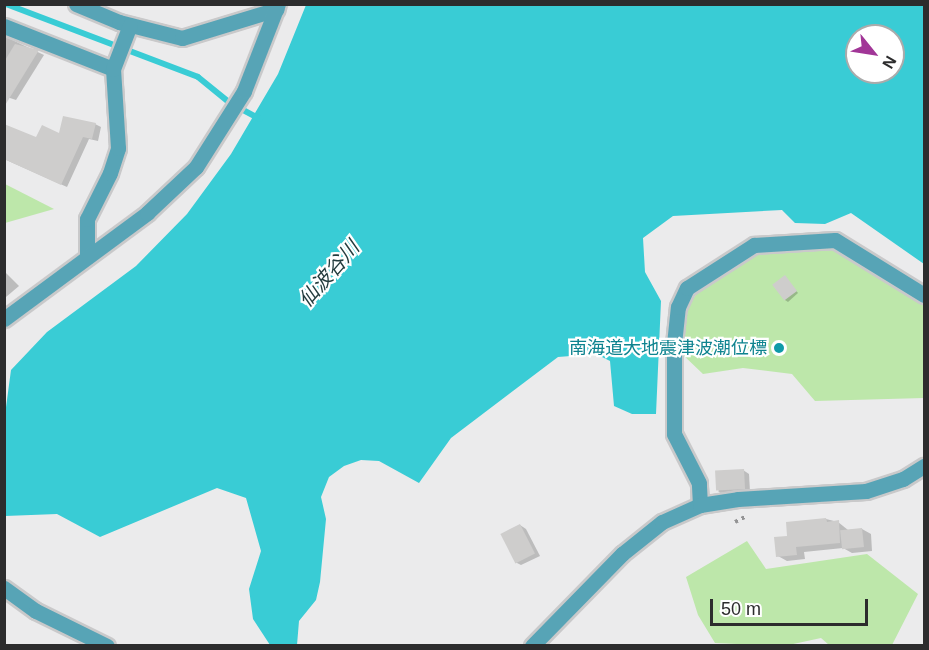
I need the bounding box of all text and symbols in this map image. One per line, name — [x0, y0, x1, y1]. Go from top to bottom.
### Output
north arrow — [845, 24, 905, 84]
text: N — [879, 53, 900, 72]
water label: 仙波谷川 — [294, 236, 364, 312]
place label: 南海道大地震津波潮位標 — [569, 337, 767, 359]
marker: 南海道大地震津波潮位標 — [772, 341, 786, 355]
scale bar — [713, 587, 870, 625]
text: 50 m — [721, 599, 761, 619]

